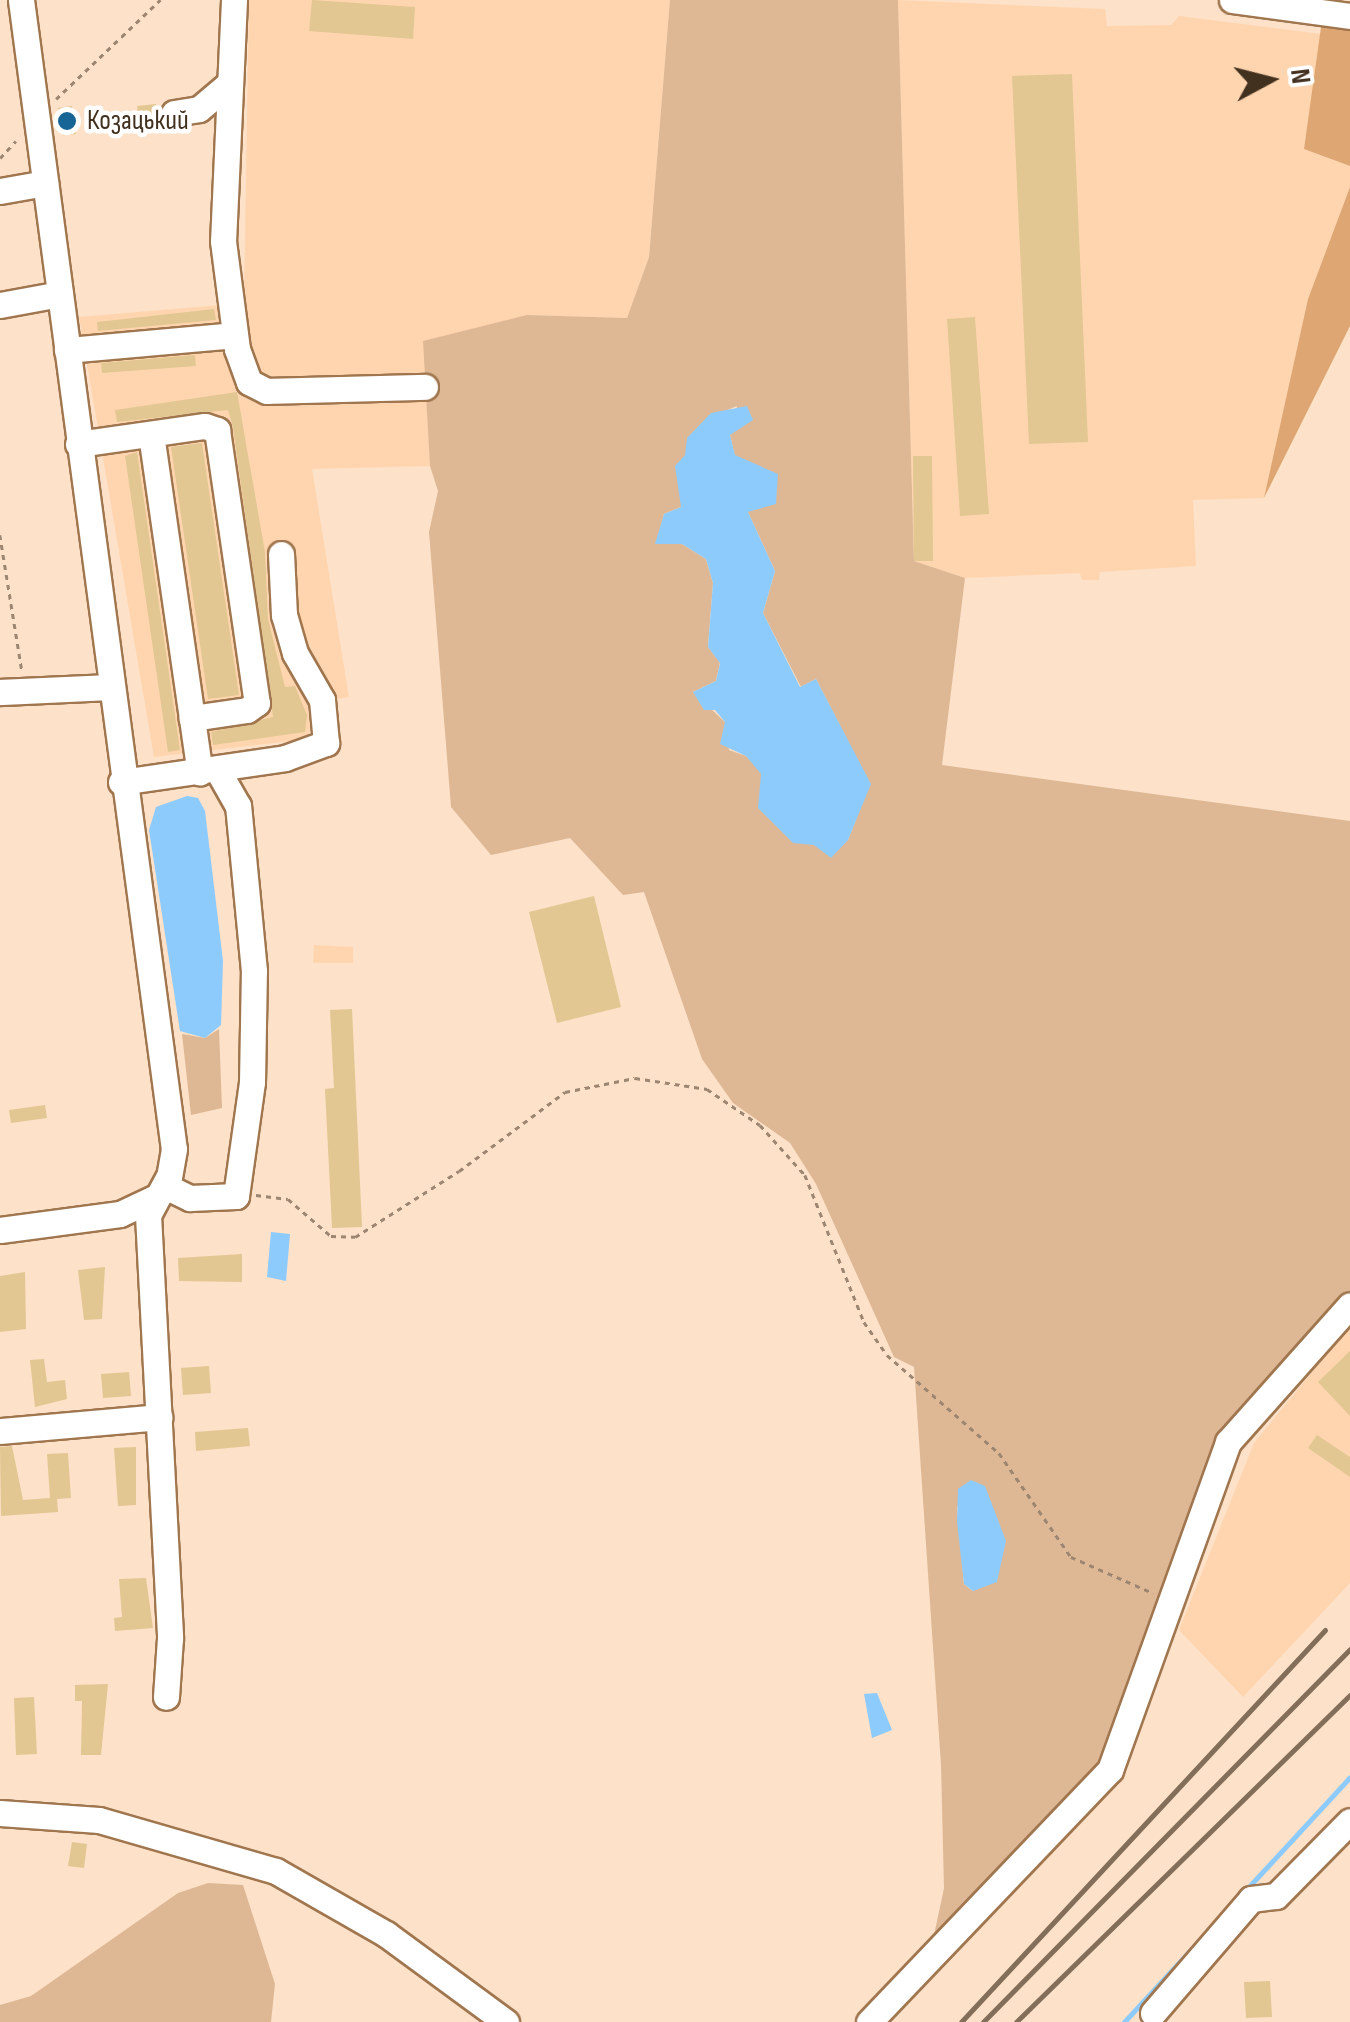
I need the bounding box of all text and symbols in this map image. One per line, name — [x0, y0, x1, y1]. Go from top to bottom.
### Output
north arrow — [1220, 30, 1320, 130]
text: N — [1283, 67, 1318, 86]
place label: Козацький — [87, 104, 189, 138]
marker: Козацький — [56, 110, 78, 132]

